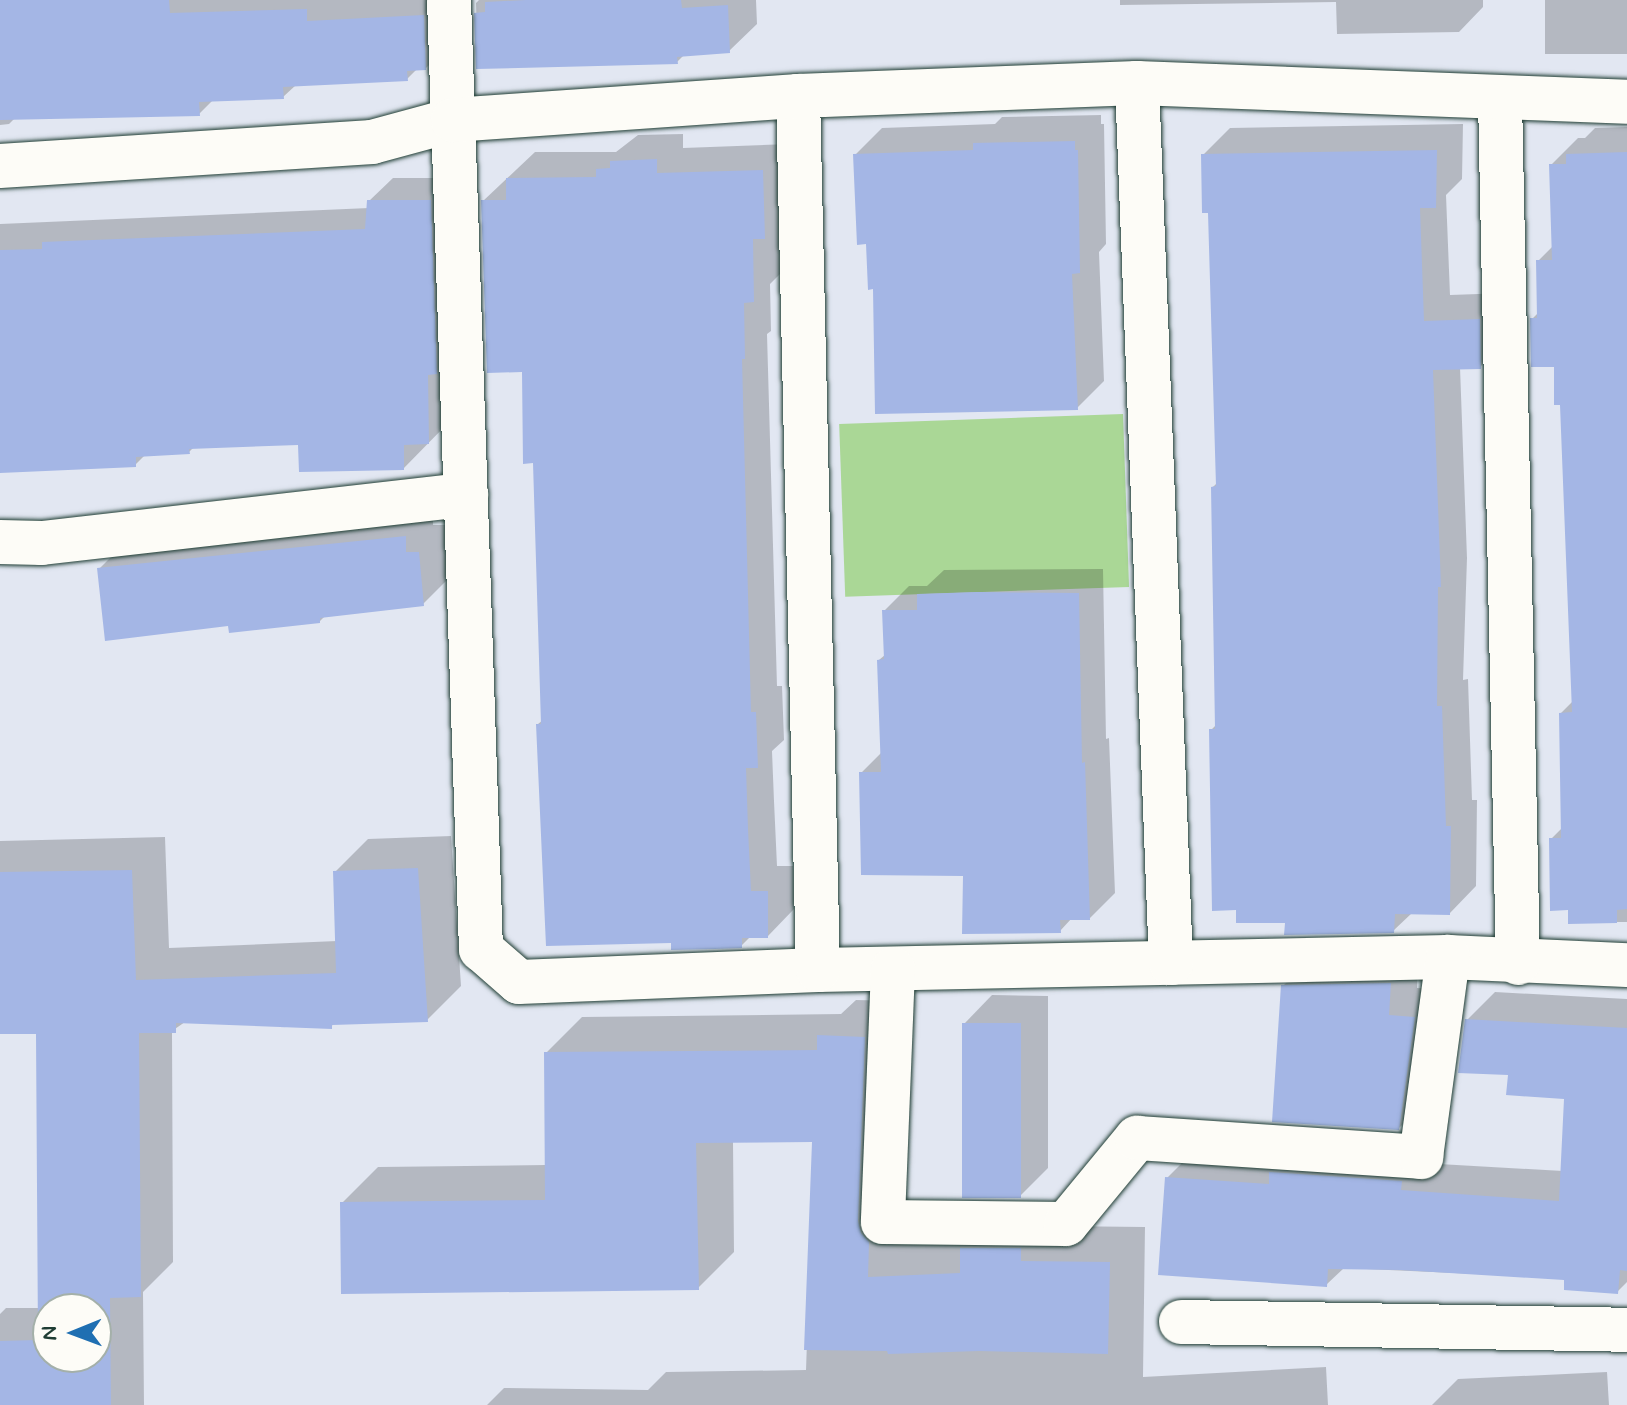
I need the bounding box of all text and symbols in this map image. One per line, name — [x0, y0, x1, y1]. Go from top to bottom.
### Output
north arrow — [32, 1293, 112, 1373]
text: N — [36, 1326, 64, 1341]

